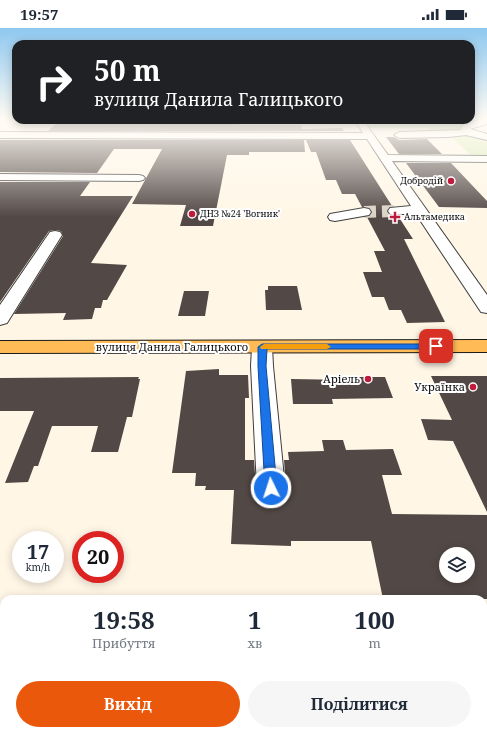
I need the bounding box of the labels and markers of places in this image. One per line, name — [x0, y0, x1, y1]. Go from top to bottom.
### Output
place label: Добродій — [400, 174, 443, 187]
marker: Добродій — [446, 176, 456, 186]
place label: ДНЗ №24 'Вогник' — [200, 207, 280, 220]
marker: ДНЗ №24 'Вогник' — [187, 209, 197, 219]
place label: Альтамедика — [404, 210, 465, 223]
marker: Альтамедика — [389, 211, 401, 223]
pin — [419, 329, 453, 363]
place label: Аріель — [323, 371, 360, 386]
marker: Аріель — [363, 374, 373, 384]
place label: Українка — [414, 379, 465, 394]
marker: Українка — [468, 382, 478, 392]

